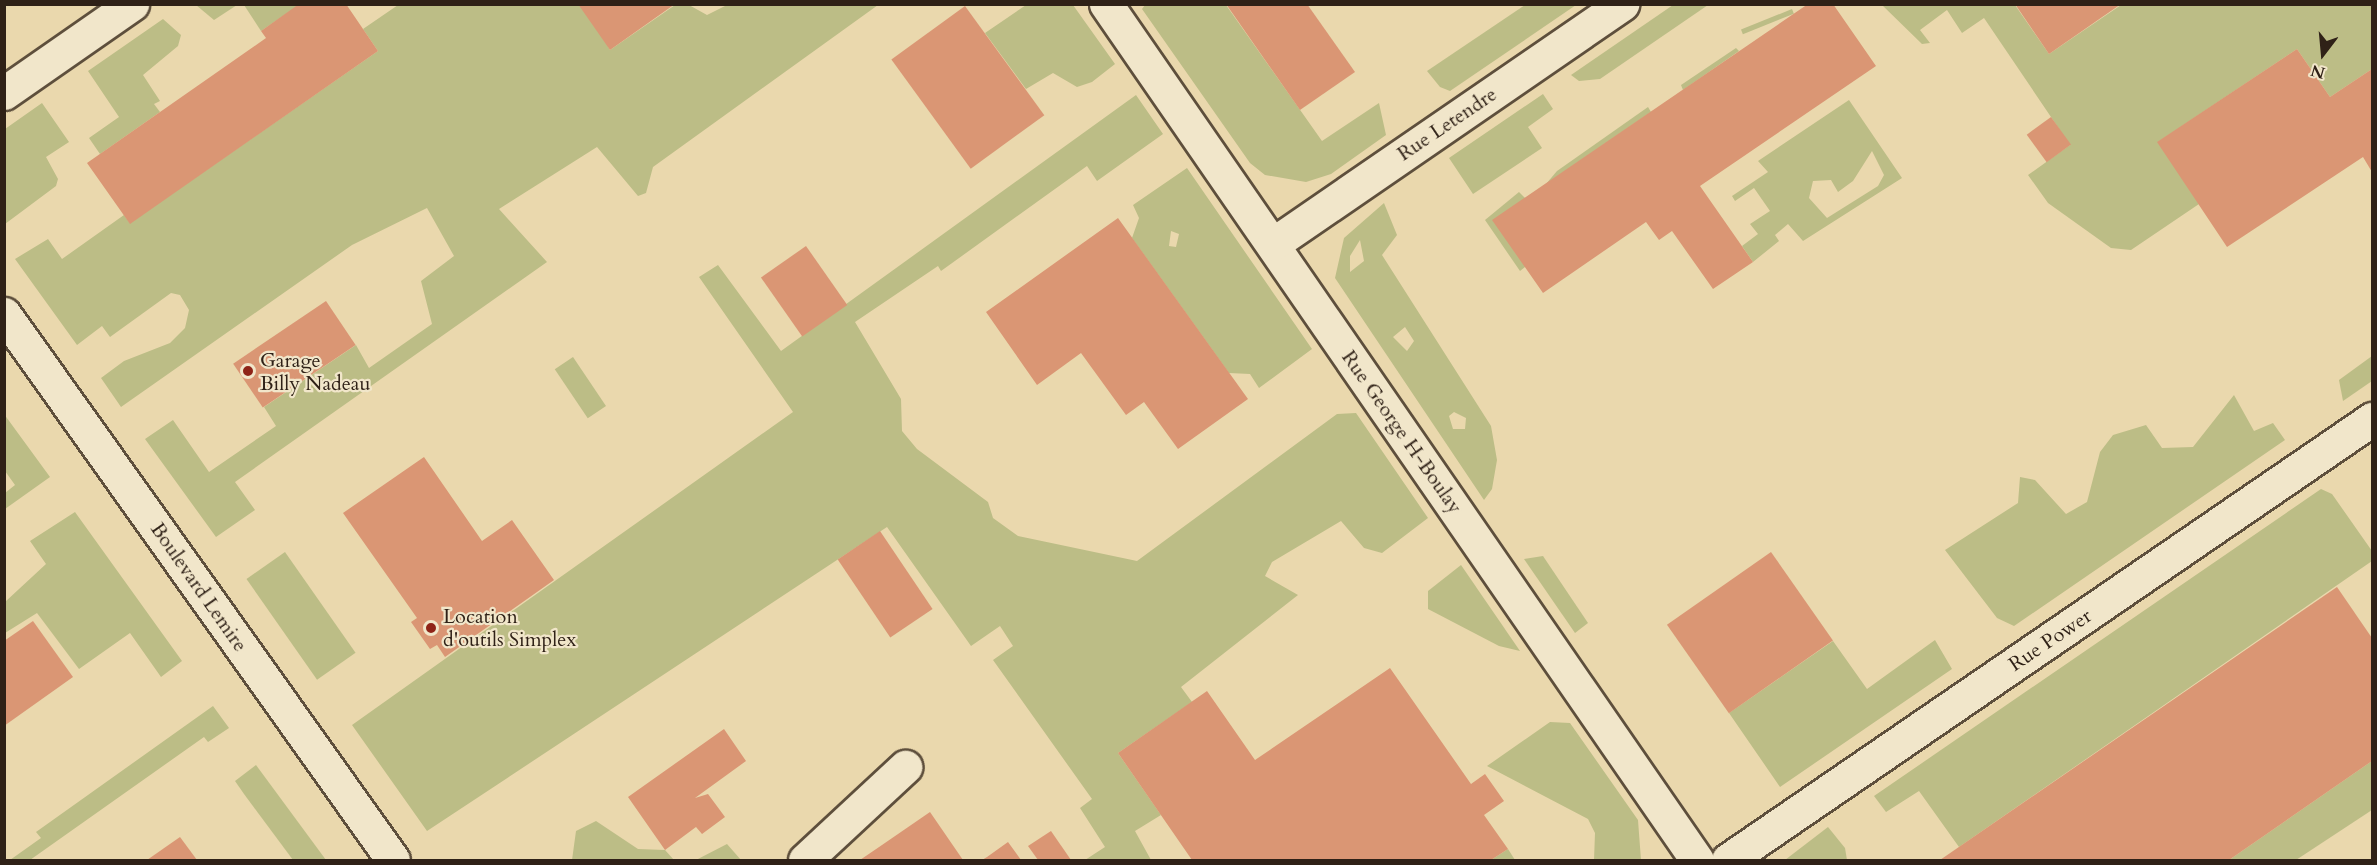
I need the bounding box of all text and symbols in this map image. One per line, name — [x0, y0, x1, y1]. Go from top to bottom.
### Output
north arrow — [2293, 24, 2353, 84]
text: N — [2308, 59, 2328, 84]
street label: Rue Letendre — [1393, 82, 1501, 166]
street label: Rue George H-Boulay — [1337, 346, 1467, 518]
place label: Garage Billy Nadeau — [260, 348, 370, 395]
marker: Garage Billy Nadeau — [241, 364, 255, 378]
street label: Boulevard Lemire — [146, 518, 252, 656]
place label: Location d'outils Simplex — [443, 604, 576, 651]
street label: Rue Power — [2004, 604, 2096, 676]
marker: Location d'outils Simplex — [424, 621, 438, 635]

